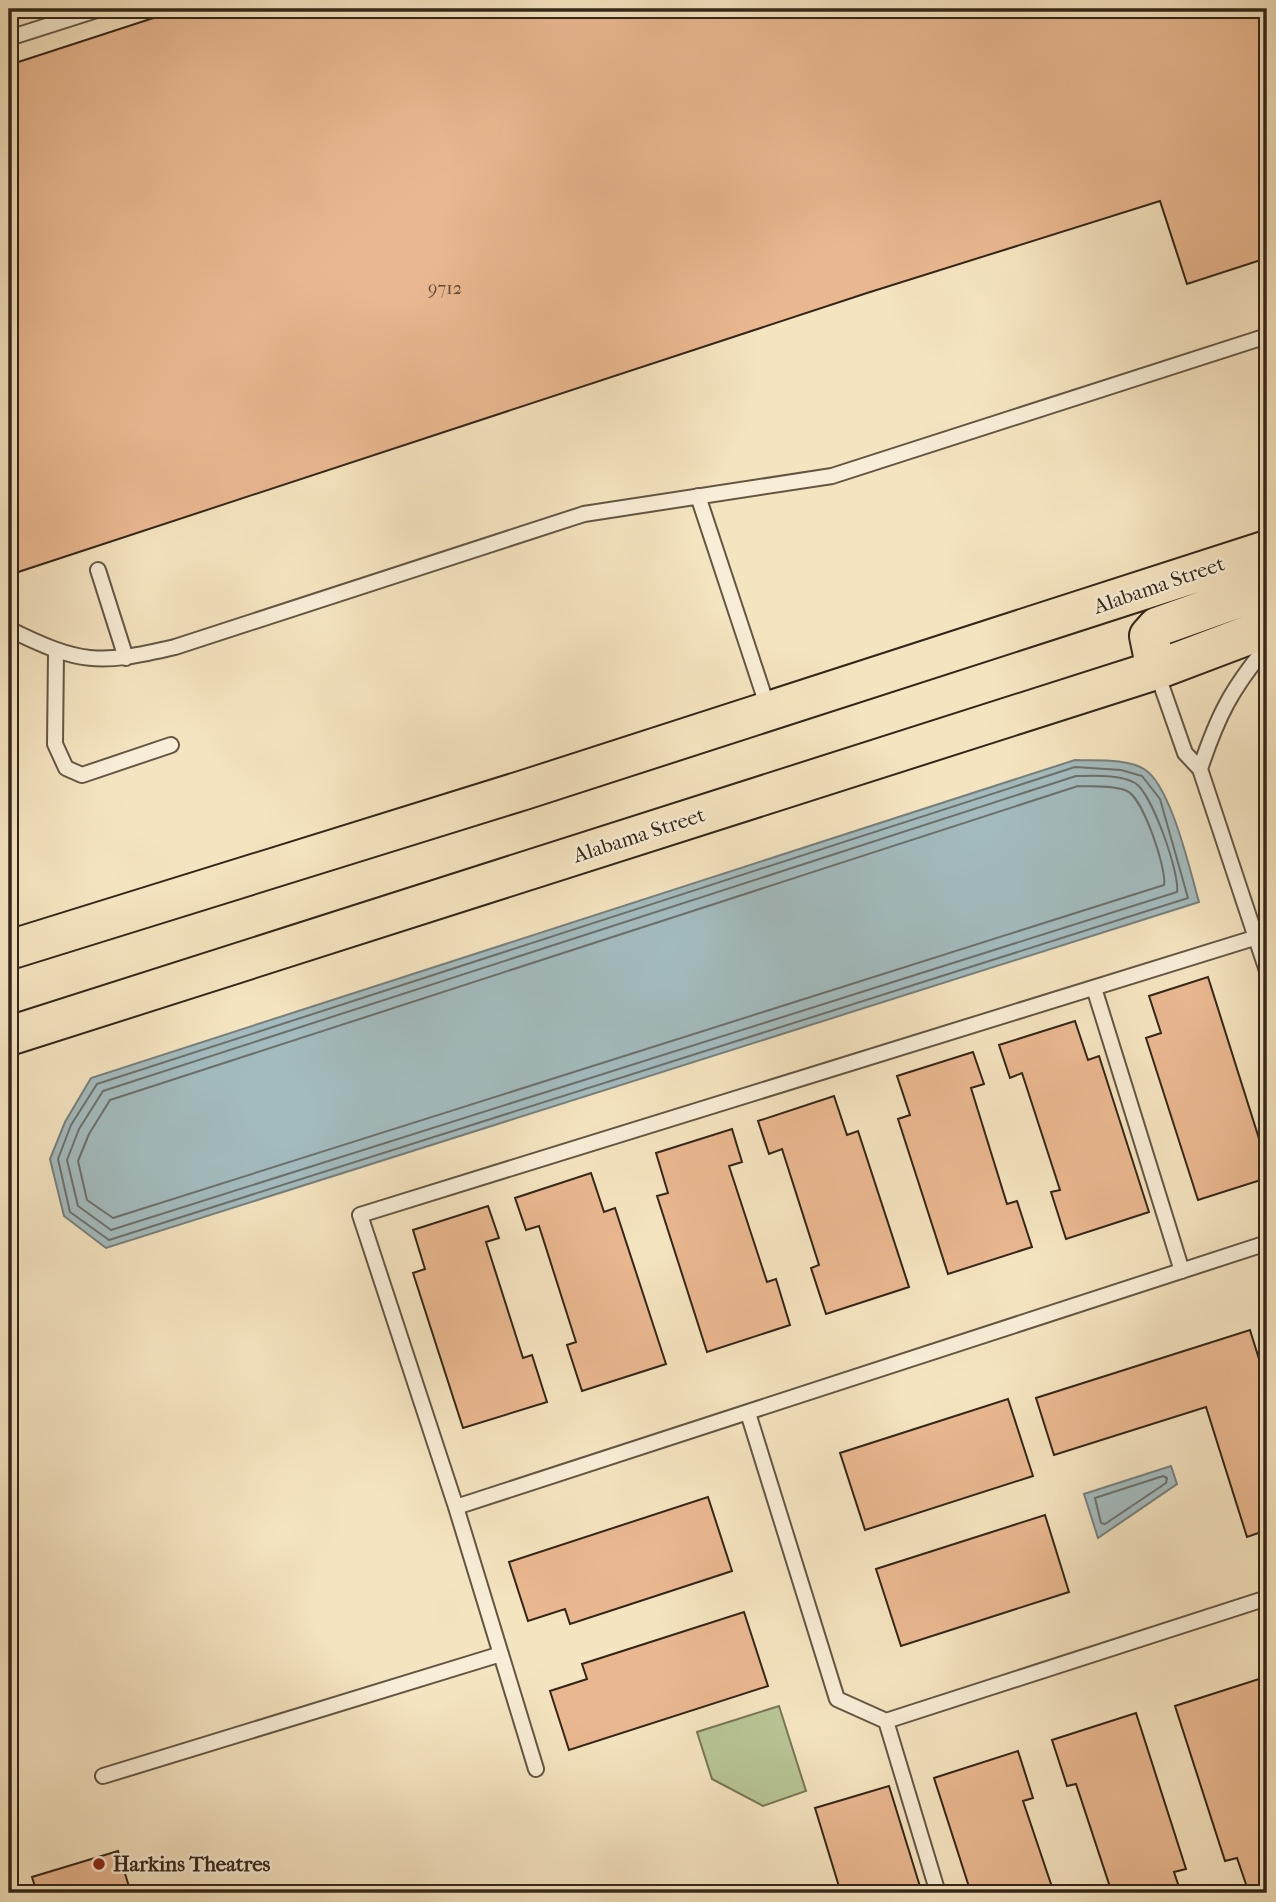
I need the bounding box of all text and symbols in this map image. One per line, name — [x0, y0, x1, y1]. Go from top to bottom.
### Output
house number: 9712 — [428, 278, 462, 299]
street label: Alabama Street — [1089, 551, 1228, 619]
street label: Alabama Street — [569, 802, 708, 868]
place label: Harkins Theatres — [113, 1852, 271, 1876]
marker: Harkins Theatres — [91, 1856, 107, 1872]

